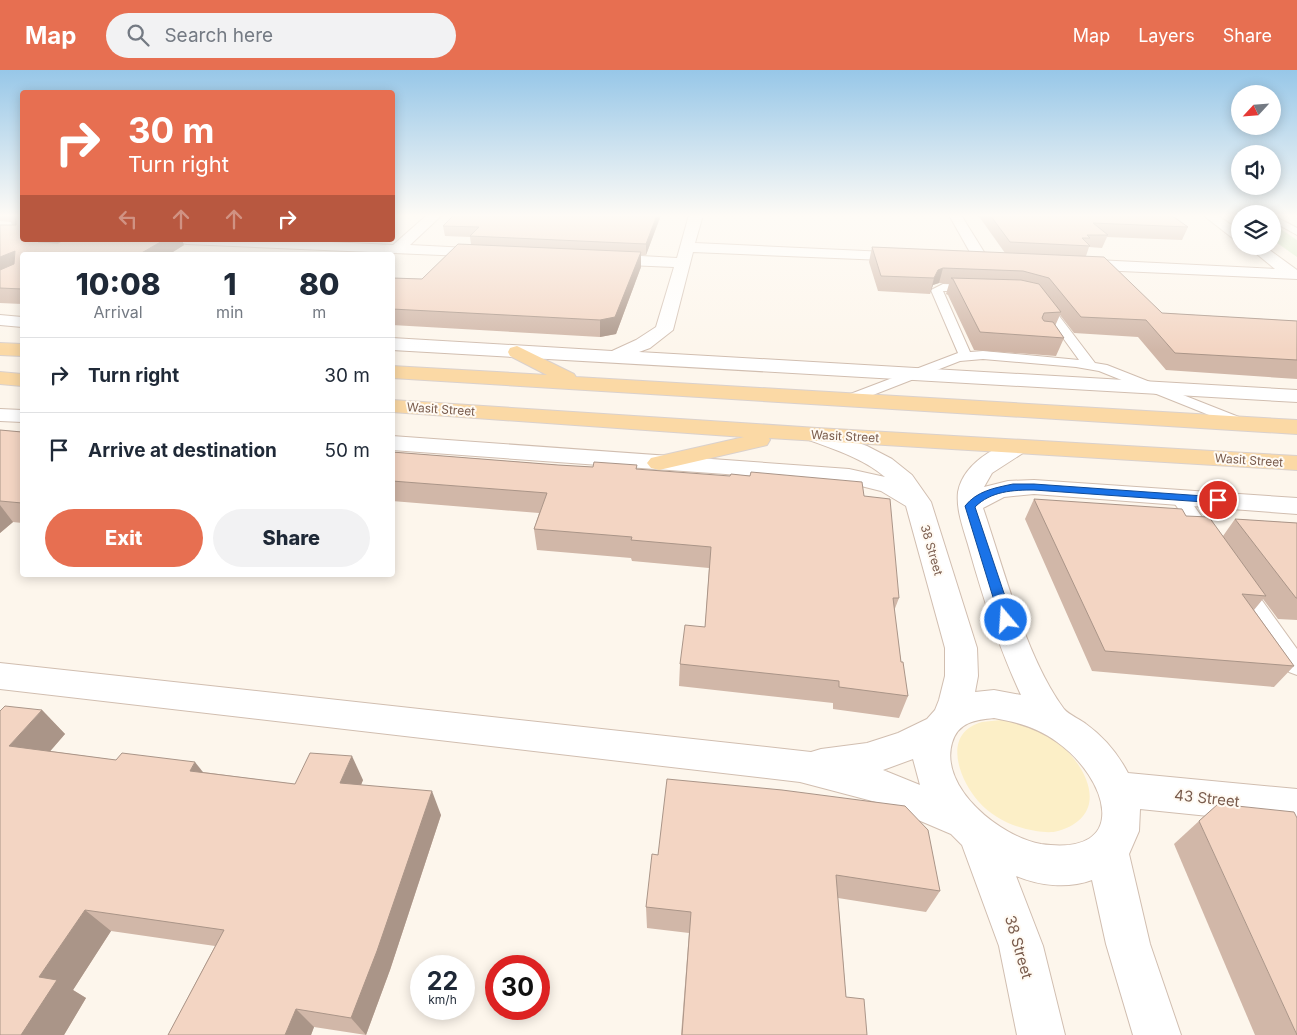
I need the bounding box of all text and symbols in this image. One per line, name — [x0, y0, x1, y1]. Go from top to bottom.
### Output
search box — [106, 13, 456, 58]
text: Map — [25, 21, 76, 50]
icon: search — [124, 21, 152, 49]
text: Search here — [164, 24, 273, 47]
text: Map — [1073, 25, 1110, 46]
text: Layers — [1138, 25, 1195, 46]
text: Share — [1223, 25, 1272, 46]
north arrow — [1231, 85, 1281, 135]
map controls — [1231, 85, 1281, 255]
text: 30 m — [128, 109, 214, 151]
icon: right — [45, 110, 110, 175]
button: sound — [1231, 145, 1281, 195]
text: Turn right — [128, 151, 229, 177]
icon: left — [114, 205, 142, 233]
icon: ahead — [167, 205, 195, 233]
icon: ahead — [220, 205, 248, 233]
icon: right — [273, 205, 301, 233]
button: layers — [1231, 205, 1281, 255]
text: 10:08 — [75, 266, 161, 302]
text: 1 — [223, 266, 236, 302]
text: 80 — [299, 266, 340, 302]
text: Arrival — [93, 302, 143, 322]
text: min — [216, 302, 243, 322]
text: m — [312, 302, 326, 322]
icon: right — [45, 361, 73, 389]
text: Turn right — [88, 364, 179, 387]
text: 30 m — [324, 364, 370, 387]
street label: Wasit Street — [406, 399, 476, 419]
street label: Wasit Street — [810, 427, 880, 445]
icon: arrive — [45, 436, 73, 464]
text: Arrive at destination — [88, 439, 277, 462]
text: 50 m — [324, 439, 370, 462]
street label: Wasit Street — [1214, 450, 1284, 470]
pin — [1197, 479, 1239, 521]
icon: arrive — [1204, 486, 1232, 514]
button: Exit — [45, 509, 203, 567]
button: Share — [213, 509, 370, 567]
street label: 38 Street — [918, 523, 946, 577]
position arrow — [979, 593, 1031, 645]
street label: 43 Street — [1173, 785, 1241, 811]
street label: 38 Street — [1001, 913, 1037, 981]
speed limit sign: 30 — [485, 955, 550, 1020]
text: 22 — [427, 966, 458, 996]
text: km/h — [428, 992, 457, 1007]

